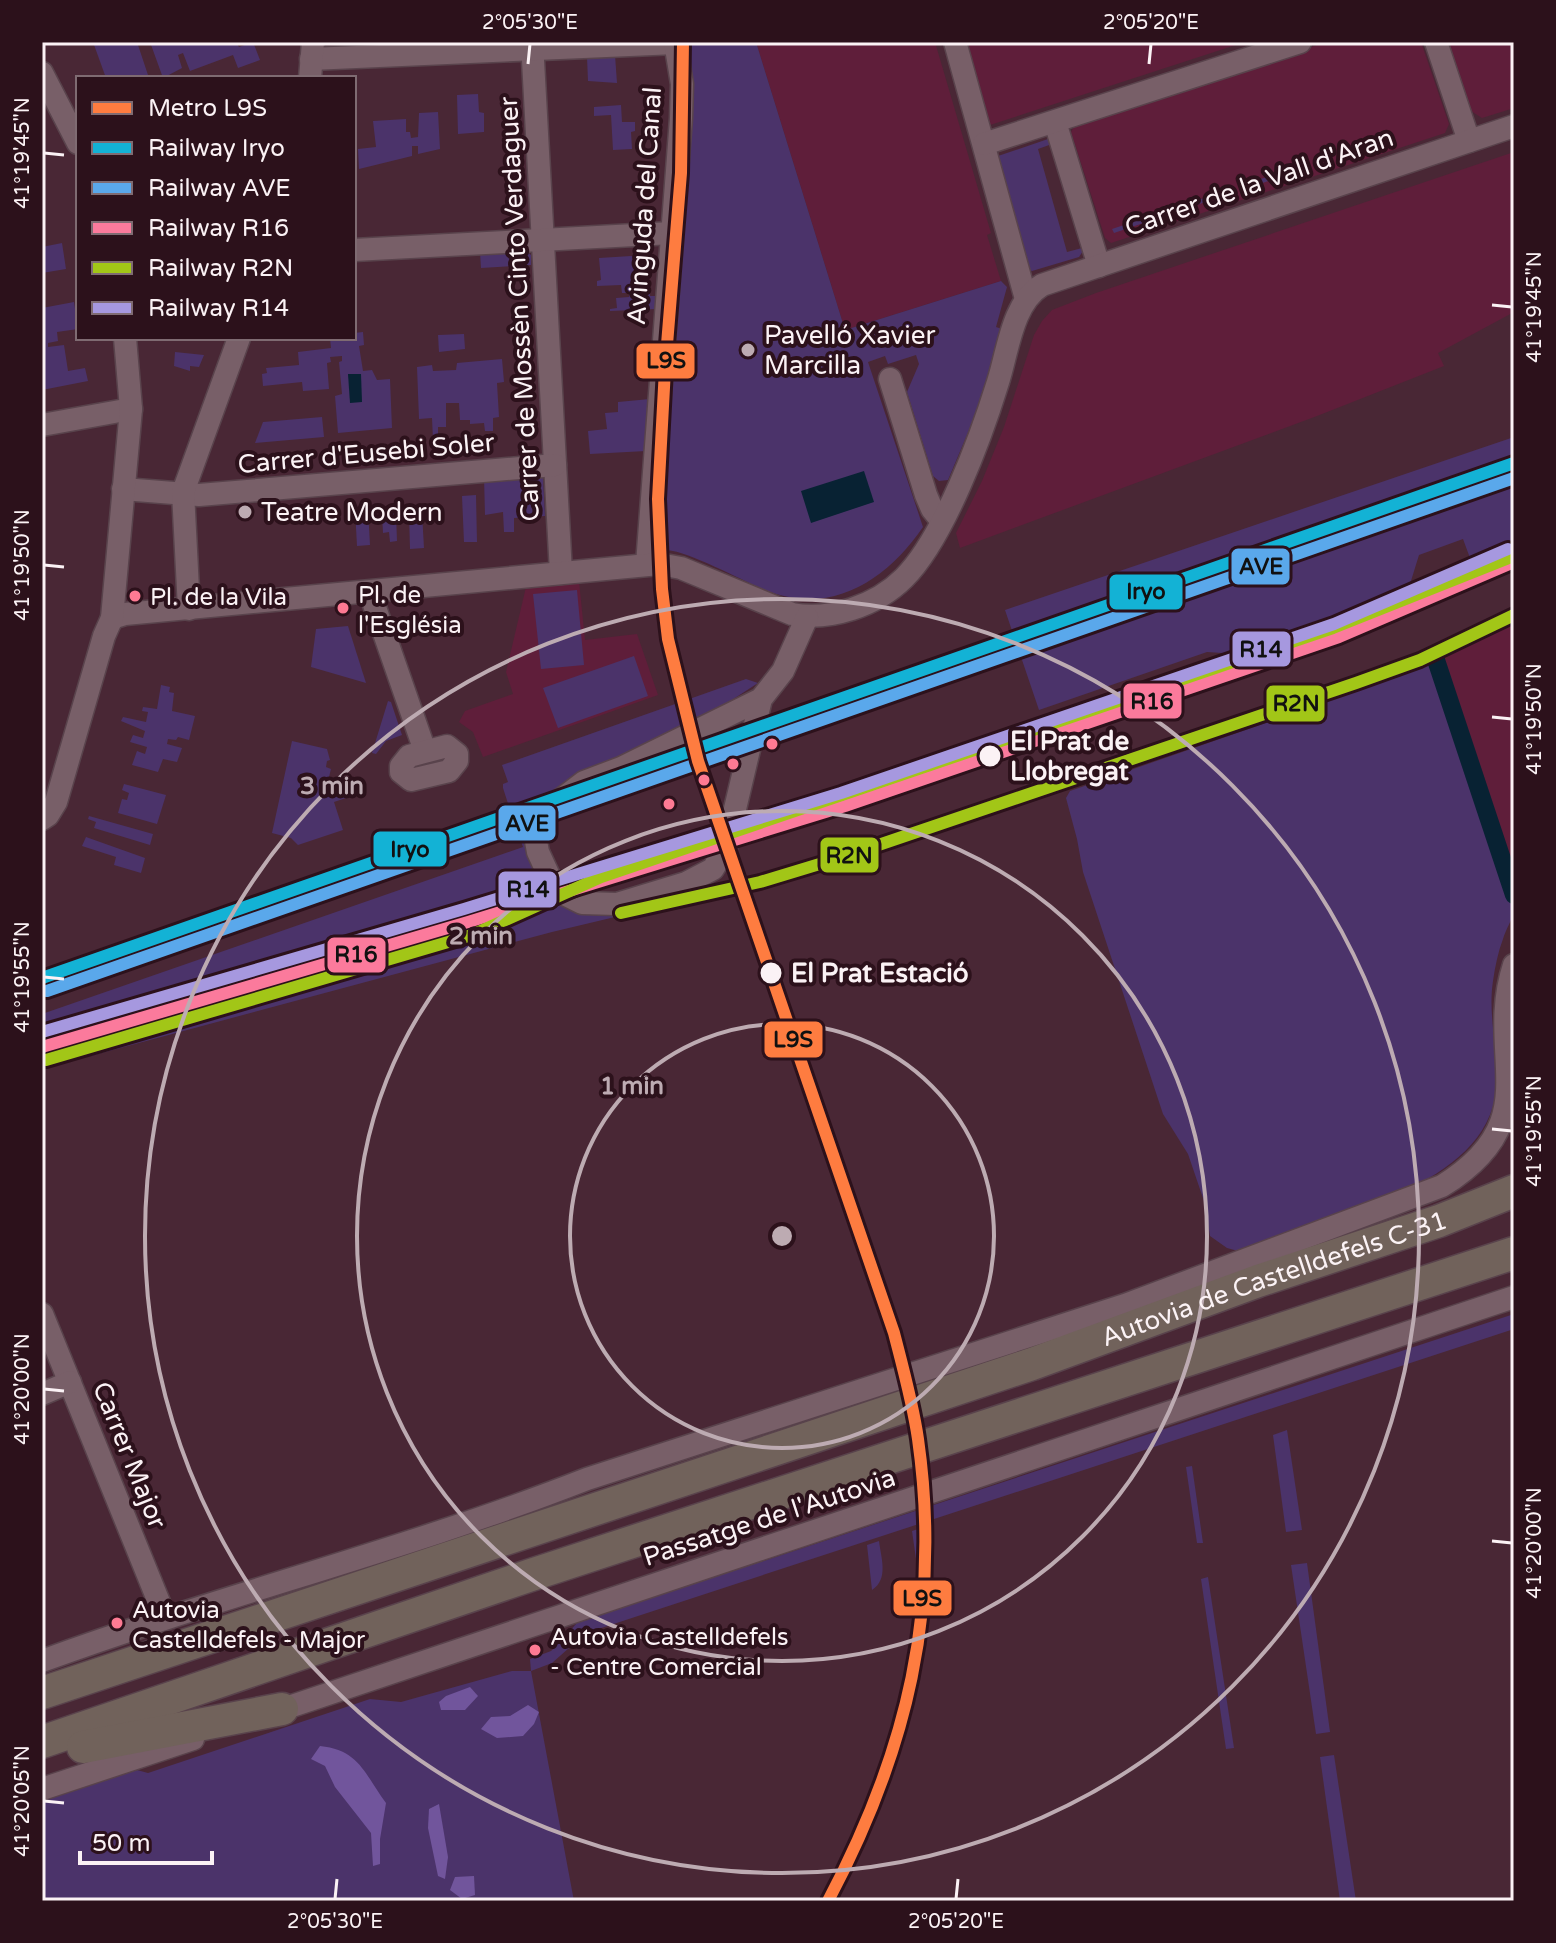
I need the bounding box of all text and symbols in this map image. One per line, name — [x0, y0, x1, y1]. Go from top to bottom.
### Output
text: 2°05'30"E — [482, 11, 578, 35]
text: 2°05'20"E — [1103, 11, 1199, 35]
legend — [76, 76, 356, 340]
street label: Avinguda del Canal — [621, 86, 668, 326]
text: Metro L9S — [148, 94, 267, 123]
street label: Carrer de Mossèn Cinto Verdaguer — [493, 96, 546, 522]
text: 41°19'45"N — [11, 97, 35, 209]
street label: Carrer de la Vall d'Aran — [1121, 122, 1398, 243]
text: Railway Iryo — [148, 134, 285, 163]
text: Railway AVE — [148, 174, 291, 203]
text: Railway R16 — [148, 214, 289, 243]
text: 41°19'45"N — [1523, 251, 1547, 363]
text: Railway R2N — [148, 254, 293, 283]
text: Railway R14 — [148, 294, 289, 323]
place label: Pavelló Xavier Marcilla — [764, 320, 936, 381]
marker: Pavelló Xavier Marcilla — [739, 341, 757, 359]
line badge: L9S — [635, 342, 696, 380]
text: L9S — [646, 348, 686, 374]
street label: Carrer d'Eusebi Soler — [236, 427, 496, 480]
place label: Teatre Modern — [261, 497, 443, 528]
marker: Teatre Modern — [236, 503, 254, 521]
text: 41°19'50"N — [11, 509, 35, 621]
line badge: AVE — [1230, 547, 1291, 586]
text: AVE — [1239, 554, 1283, 580]
line badge: Iryo — [1108, 573, 1184, 611]
text: Iryo — [1126, 579, 1166, 605]
place label: Pl. de l'Església — [358, 581, 462, 640]
place label: Pl. de la Vila — [150, 583, 287, 612]
marker: Pl. de la Vila — [127, 588, 143, 604]
marker: Pl. de l'Església — [335, 600, 351, 616]
line badge: R14 — [1231, 630, 1292, 668]
text: R14 — [1239, 637, 1283, 663]
text: 41°19'50"N — [1523, 663, 1547, 775]
line badge: R16 — [1122, 682, 1183, 720]
line badge: R2N — [1265, 684, 1326, 723]
text: R16 — [1130, 689, 1174, 715]
text: R2N — [1272, 691, 1320, 717]
place label: El Prat de Llobregat — [1010, 726, 1129, 787]
unlabelled marker — [764, 736, 780, 752]
marker: El Prat de Llobregat — [977, 743, 1003, 769]
unlabelled marker — [725, 756, 741, 772]
text: 3 min — [300, 772, 364, 801]
unlabelled marker — [696, 772, 712, 788]
unlabelled marker — [661, 796, 677, 812]
line badge: AVE — [497, 804, 557, 842]
text: AVE — [505, 811, 549, 837]
line badge: Iryo — [372, 830, 448, 868]
line badge: R2N — [819, 836, 880, 874]
text: Iryo — [390, 837, 430, 863]
text: R2N — [825, 843, 873, 869]
line badge: R14 — [497, 870, 558, 909]
text: R14 — [506, 877, 550, 903]
text: 41°19'55"N — [11, 921, 35, 1033]
text: 2 min — [449, 922, 513, 951]
line badge: R16 — [326, 936, 387, 974]
text: R16 — [334, 942, 378, 968]
place label: El Prat Estació — [791, 958, 969, 989]
marker: El Prat Estació — [758, 960, 784, 986]
line badge: L9S — [763, 1020, 824, 1059]
text: L9S — [773, 1027, 813, 1053]
text: 1 min — [600, 1072, 664, 1101]
text: 41°19'55"N — [1523, 1075, 1547, 1187]
street label: Autovia de Castelldefels C-31 — [1097, 1204, 1451, 1353]
centre of rings — [768, 1222, 796, 1250]
text: 41°20'00"N — [11, 1333, 35, 1445]
street label: Carrer Major — [86, 1377, 173, 1533]
street label: Passatge de l'Autovia — [639, 1462, 899, 1573]
text: 41°20'00"N — [1523, 1487, 1547, 1599]
line badge: L9S — [892, 1579, 953, 1617]
text: L9S — [902, 1586, 942, 1612]
place label: Autovia Castelldefels - Major — [132, 1596, 366, 1655]
marker: Autovia Castelldefels - Major — [109, 1615, 125, 1631]
place label: Autovia Castelldefels - Centre Comercial — [550, 1623, 788, 1682]
marker: Autovia Castelldefels - Centre Comercial — [527, 1642, 543, 1658]
text: 41°20'05"N — [11, 1745, 35, 1857]
scale bar — [80, 1815, 212, 1865]
text: 50 m — [92, 1829, 150, 1858]
text: 2°05'30"E — [287, 1910, 383, 1934]
text: 2°05'20"E — [908, 1910, 1004, 1934]

